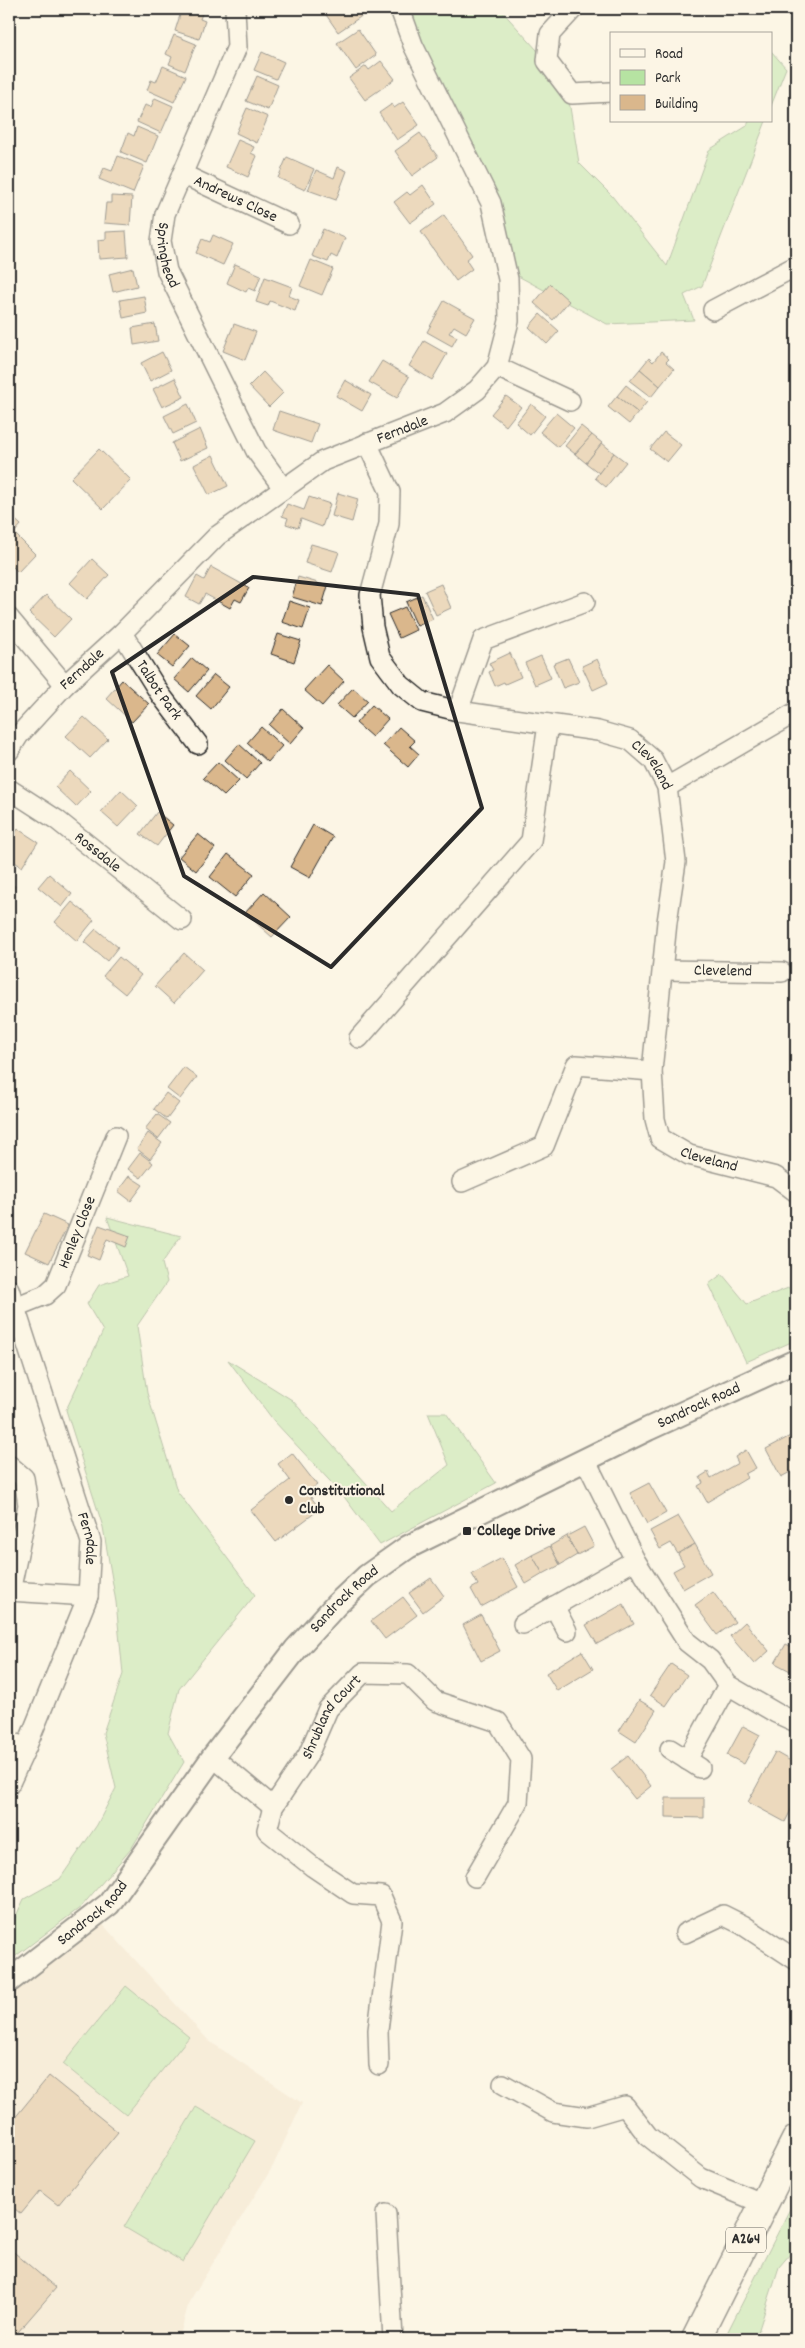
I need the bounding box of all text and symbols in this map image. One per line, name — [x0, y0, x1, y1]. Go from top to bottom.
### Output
legend — [610, 32, 772, 122]
text: Road — [655, 44, 683, 66]
text: Park — [655, 68, 681, 90]
text: Building — [655, 94, 698, 116]
street label: Andrews Close — [190, 170, 281, 228]
street label: Springhead — [149, 221, 185, 292]
street label: Ferndale — [373, 409, 432, 450]
street label: Ferndale — [55, 643, 110, 696]
street label: Talbot Park — [130, 655, 188, 725]
street label: Cleveland — [626, 734, 678, 794]
street label: Rossdale — [69, 826, 126, 878]
street label: Clevelend — [694, 959, 752, 983]
street label: Cleveland — [675, 1141, 740, 1178]
street label: Henley Close — [52, 1193, 102, 1272]
street label: Sandrock Road — [654, 1377, 744, 1435]
place label: Constitutional Club — [299, 1480, 385, 1521]
marker: Constitutional Club — [283, 1494, 295, 1506]
street label: Ferndale — [71, 1509, 103, 1565]
place label: College Drive — [477, 1520, 555, 1543]
marker: College Drive — [461, 1525, 473, 1537]
street label: Sandrock Road — [304, 1560, 384, 1638]
street label: Shrubland Court — [296, 1669, 367, 1764]
street label: Sandrock Road — [52, 1876, 134, 1951]
road number: A264 — [726, 2228, 766, 2252]

